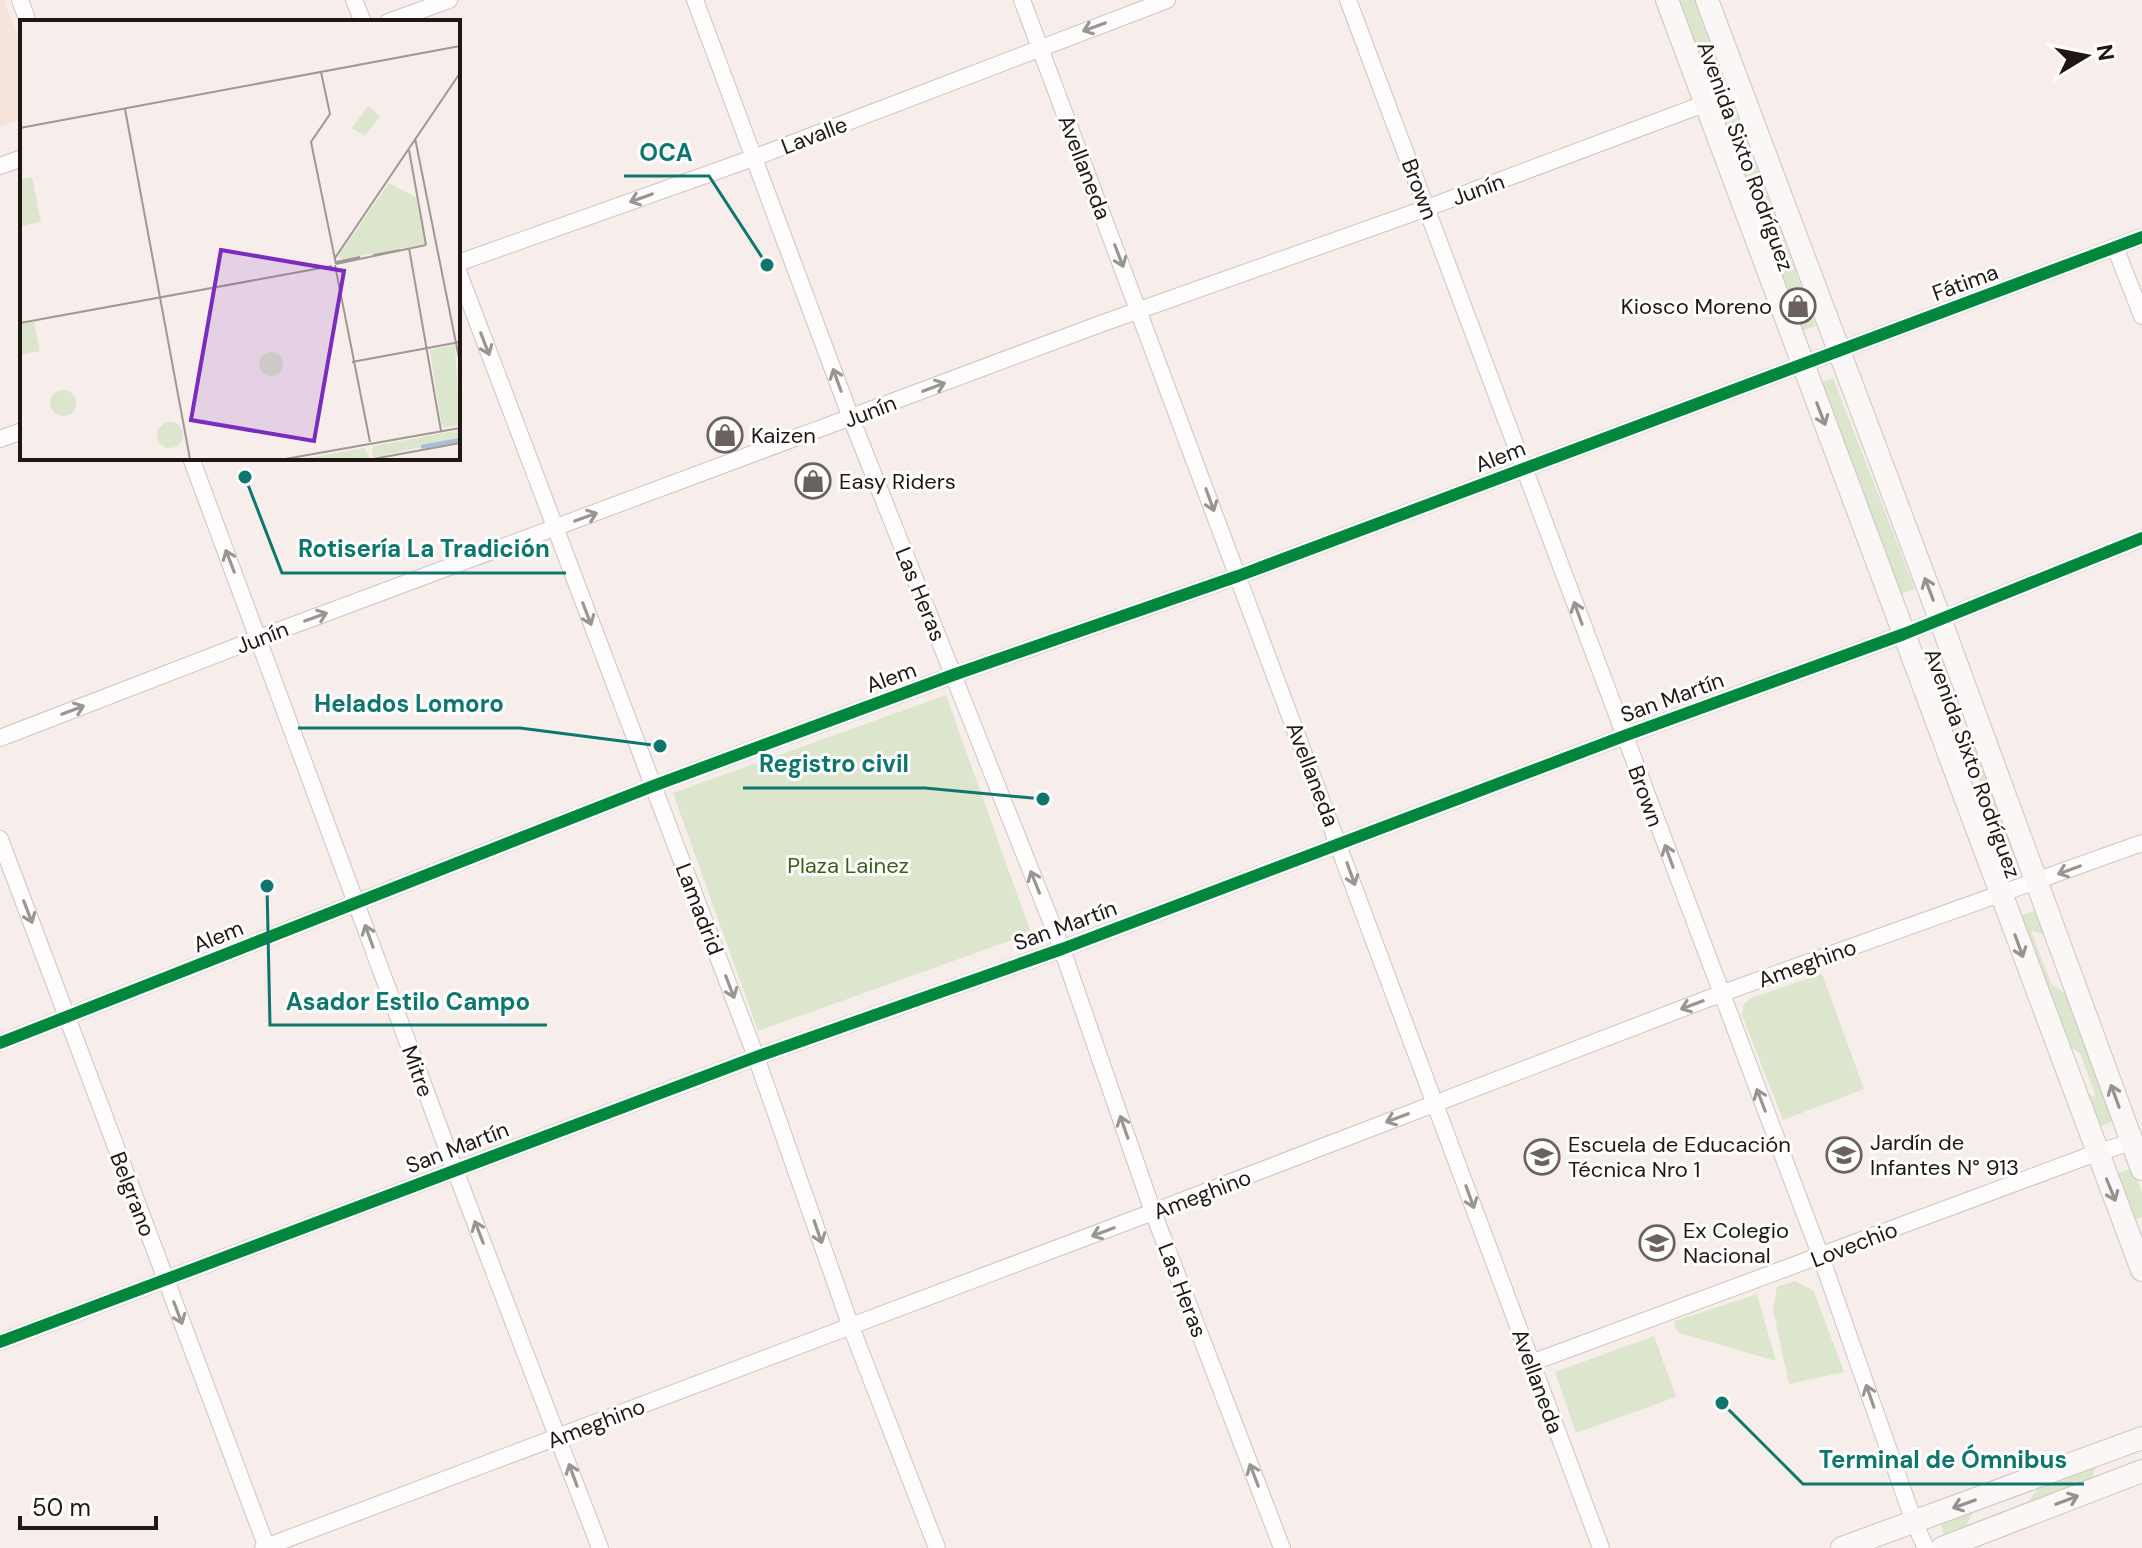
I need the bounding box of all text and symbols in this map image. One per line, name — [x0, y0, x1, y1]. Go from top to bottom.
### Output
north arrow — [2046, 16, 2126, 96]
inset map — [20, 20, 460, 460]
one-way arrow — [1082, 21, 1107, 35]
street label: Avenida Sixto Rodríguez — [1690, 37, 1801, 275]
text: N — [2090, 42, 2121, 63]
street label: Lavalle — [777, 110, 851, 161]
street label: Avellaneda — [1051, 111, 1118, 224]
callout: OCA — [624, 128, 709, 176]
text: OCA — [639, 137, 693, 168]
street label: Brown — [1395, 155, 1444, 224]
street label: Junín — [1448, 167, 1508, 212]
one-way arrow — [629, 192, 654, 206]
one-way arrow — [1113, 244, 1127, 268]
street label: Fátima — [1928, 257, 2002, 308]
shop icon: Kiosco Moreno — [1779, 287, 1817, 325]
place label: Kiosco Moreno — [1621, 292, 1772, 321]
one-way arrow — [479, 331, 493, 356]
one-way arrow — [829, 368, 843, 393]
one-way arrow — [921, 379, 946, 393]
street label: Junín — [840, 388, 900, 435]
one-way arrow — [1815, 401, 1829, 426]
shop icon: Kaizen — [706, 416, 744, 454]
place label: Kaizen — [751, 421, 816, 450]
street label: Alem — [1471, 434, 1529, 479]
shop icon: Easy Riders — [794, 462, 832, 500]
place label: Easy Riders — [839, 467, 956, 496]
one-way arrow — [1204, 487, 1218, 512]
one-way arrow — [573, 509, 598, 523]
callout: Rotisería La Tradición — [282, 525, 566, 573]
text: Rotisería La Tradición — [298, 533, 550, 564]
street label: Las Heras — [889, 543, 953, 646]
one-way arrow — [222, 549, 236, 574]
one-way arrow — [1921, 577, 1935, 602]
one-way arrow — [581, 601, 595, 626]
one-way arrow — [1570, 601, 1584, 625]
one-way arrow — [303, 609, 327, 623]
street label: Junín — [232, 614, 292, 661]
street label: Avenida Sixto Rodríguez — [1917, 644, 2028, 882]
street label: Alem — [862, 655, 920, 700]
street label: San Martín — [1616, 665, 1728, 730]
callout: Helados Lomoro — [298, 680, 520, 728]
text: Helados Lomoro — [314, 688, 504, 719]
one-way arrow — [60, 702, 85, 716]
street label: Avellaneda — [1279, 718, 1346, 831]
callout: Registro civil — [743, 740, 925, 788]
text: Registro civil — [759, 748, 909, 779]
street label: Brown — [1621, 762, 1670, 831]
one-way arrow — [1661, 844, 1675, 869]
park label: Plaza Lainez — [787, 851, 909, 880]
street label: Lamadrid — [669, 859, 730, 959]
one-way arrow — [1344, 862, 1359, 887]
one-way arrow — [2057, 863, 2082, 878]
one-way arrow — [1027, 870, 1042, 895]
street label: San Martín — [1009, 893, 1121, 958]
one-way arrow — [21, 899, 36, 924]
street label: Alem — [189, 913, 248, 960]
one-way arrow — [361, 924, 375, 949]
street label: Ameghino — [1754, 932, 1860, 995]
one-way arrow — [2013, 933, 2028, 958]
one-way arrow — [724, 974, 738, 999]
callout: Asador Estilo Campo — [270, 977, 547, 1025]
text: Asador Estilo Campo — [286, 986, 530, 1017]
one-way arrow — [1680, 999, 1705, 1013]
street label: Mitre — [395, 1041, 440, 1101]
one-way arrow — [2106, 1084, 2121, 1109]
one-way arrow — [1753, 1088, 1767, 1112]
one-way arrow — [1385, 1111, 1410, 1126]
one-way arrow — [1115, 1114, 1130, 1139]
street label: San Martín — [402, 1115, 513, 1180]
place label: Jardín de Infantes N° 913 — [1870, 1128, 2019, 1182]
place label: Escuela de Educación Técnica Nro 1 — [1568, 1130, 1791, 1184]
school or university icon: Jardín de Infantes N° 913 — [1825, 1136, 1863, 1174]
school or university icon: Escuela de Educación Técnica Nro 1 — [1523, 1138, 1561, 1176]
street label: Belgrano — [103, 1148, 162, 1241]
street label: Ameghino — [1149, 1163, 1255, 1226]
one-way arrow — [2105, 1177, 2119, 1202]
one-way arrow — [1464, 1184, 1478, 1209]
street label: Lovechio — [1807, 1215, 1902, 1274]
place label: Ex Colegio Nacional — [1683, 1216, 1789, 1270]
one-way arrow — [812, 1219, 826, 1244]
one-way arrow — [471, 1220, 485, 1245]
school or university icon: Ex Colegio Nacional — [1638, 1224, 1676, 1262]
one-way arrow — [1091, 1226, 1115, 1240]
street label: Las Heras — [1151, 1239, 1214, 1342]
one-way arrow — [172, 1300, 186, 1325]
street label: Avellaneda — [1505, 1325, 1570, 1438]
one-way arrow — [1861, 1384, 1876, 1409]
street label: Ameghino — [543, 1392, 649, 1455]
callout: Terminal de Ómnibus — [1803, 1436, 2084, 1484]
text: Terminal de Ómnibus — [1819, 1443, 2067, 1475]
one-way arrow — [565, 1463, 579, 1488]
one-way arrow — [1246, 1463, 1260, 1488]
scale bar — [20, 1480, 156, 1530]
text: 50 m — [32, 1492, 91, 1523]
one-way arrow — [2055, 1492, 2079, 1506]
one-way arrow — [1952, 1498, 1977, 1512]

